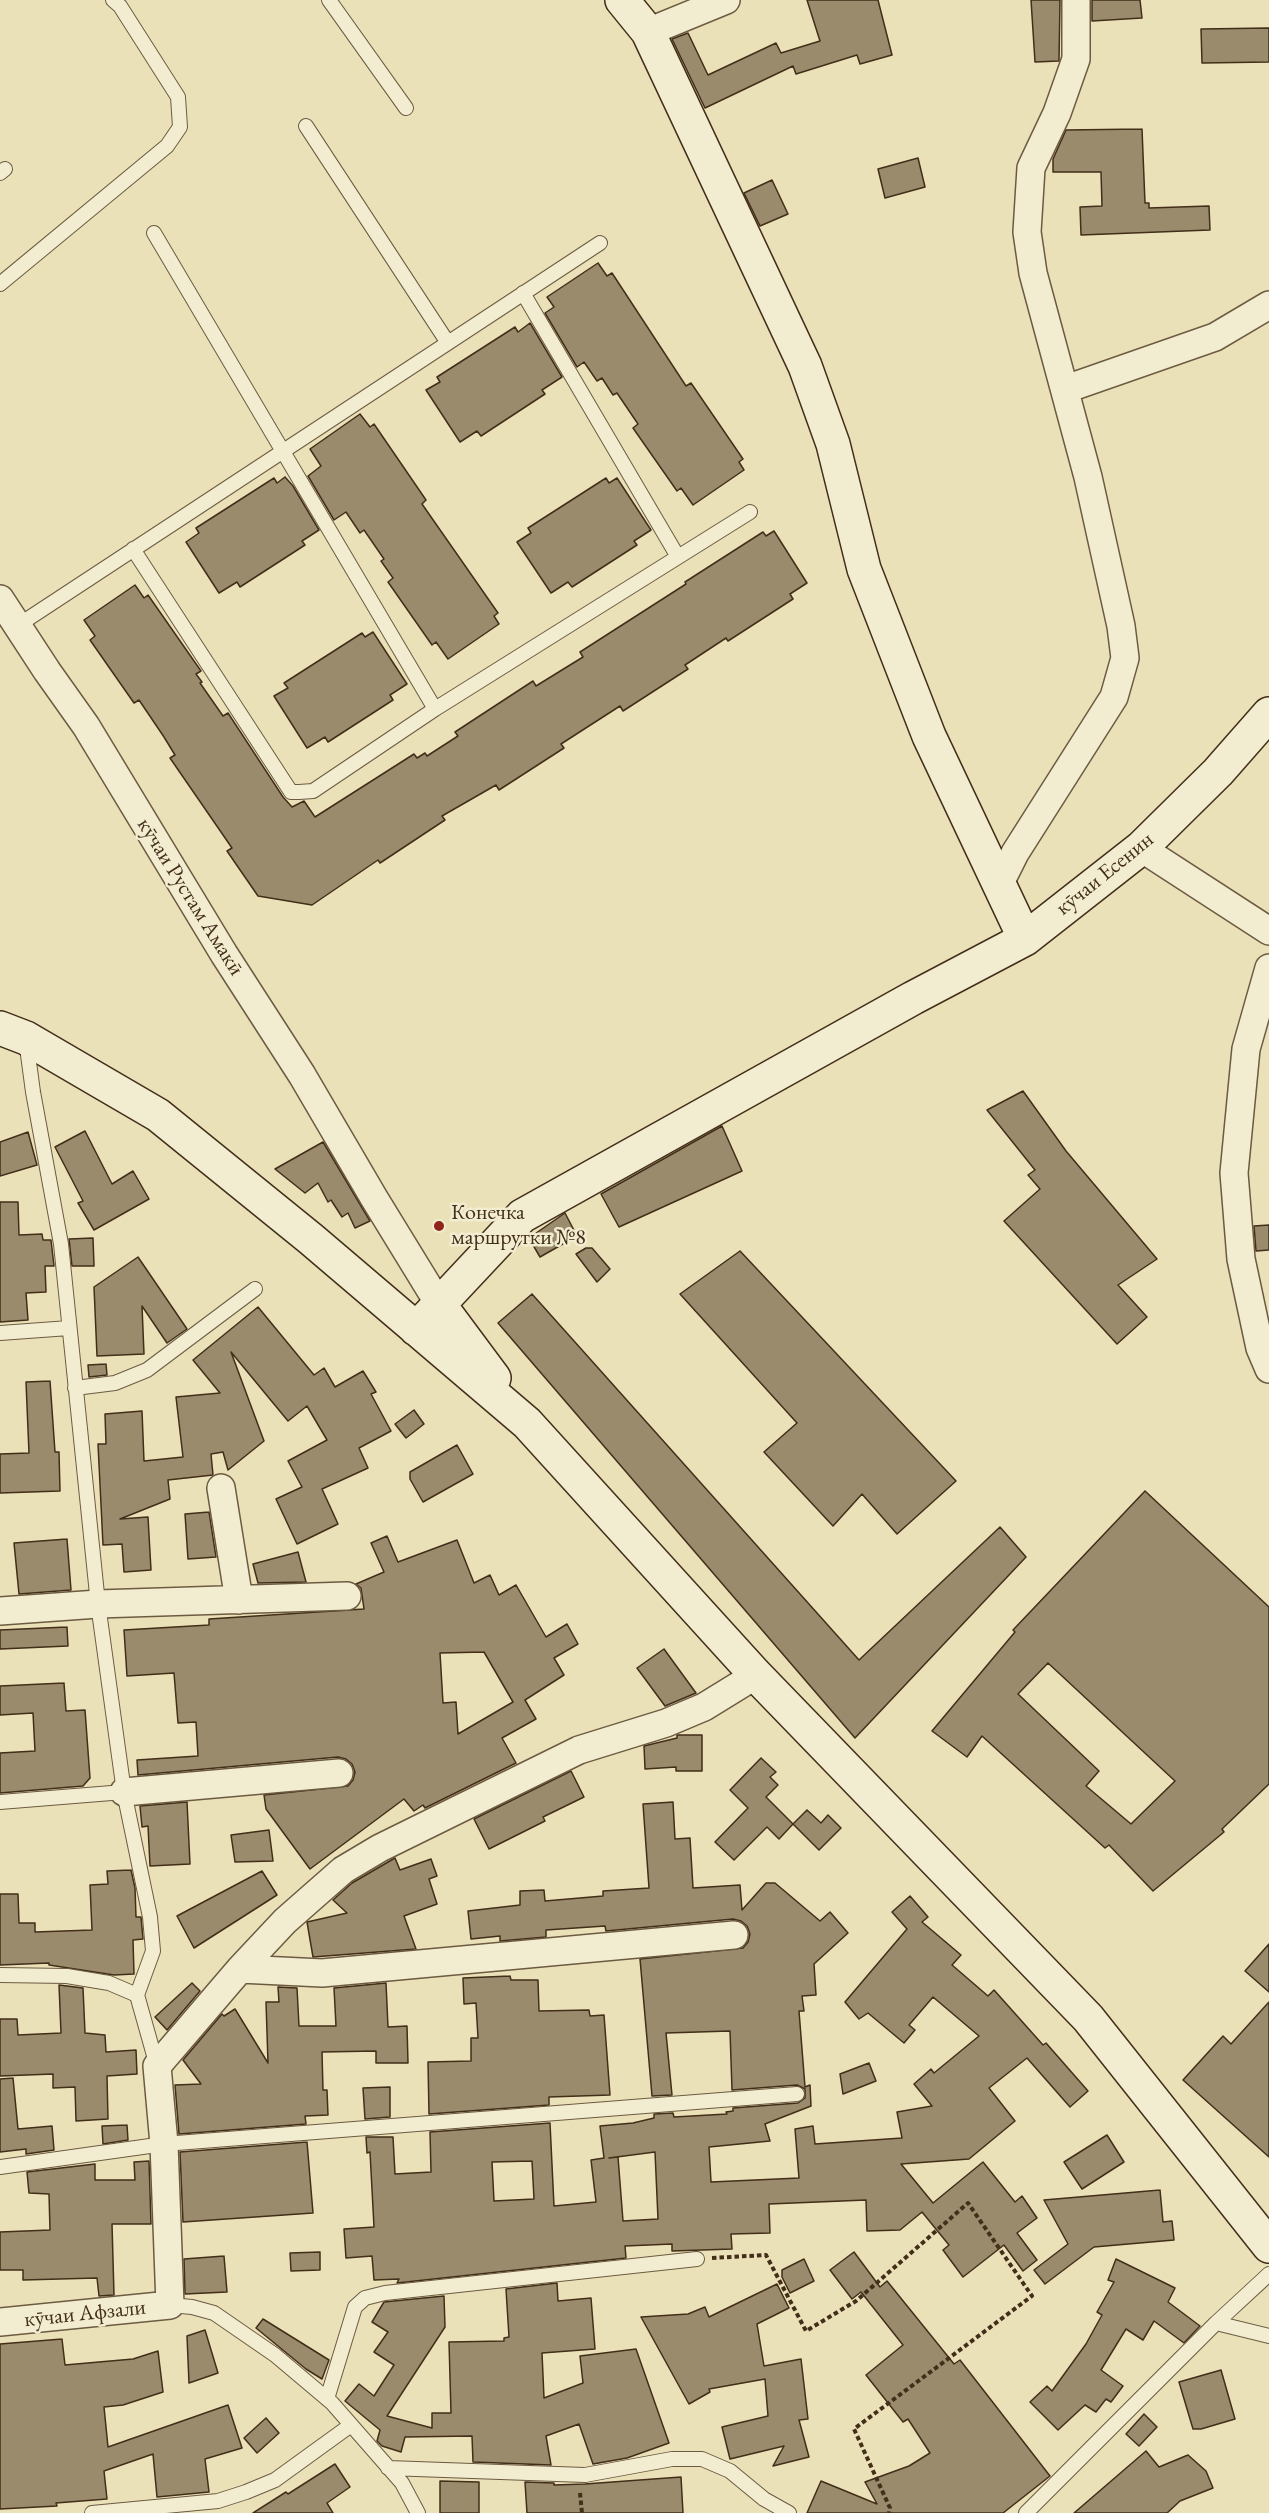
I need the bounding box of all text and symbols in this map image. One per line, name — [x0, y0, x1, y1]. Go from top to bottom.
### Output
street label: кӯчаи Рустам Амакӣ — [131, 813, 249, 981]
street label: кӯчаи Есенин — [1051, 827, 1159, 921]
place label: Конечка маршрутки №8 — [451, 1200, 586, 1252]
marker: Конечка маршрутки №8 — [432, 1219, 446, 1233]
street label: кӯчаи Афзали — [23, 2294, 147, 2334]

